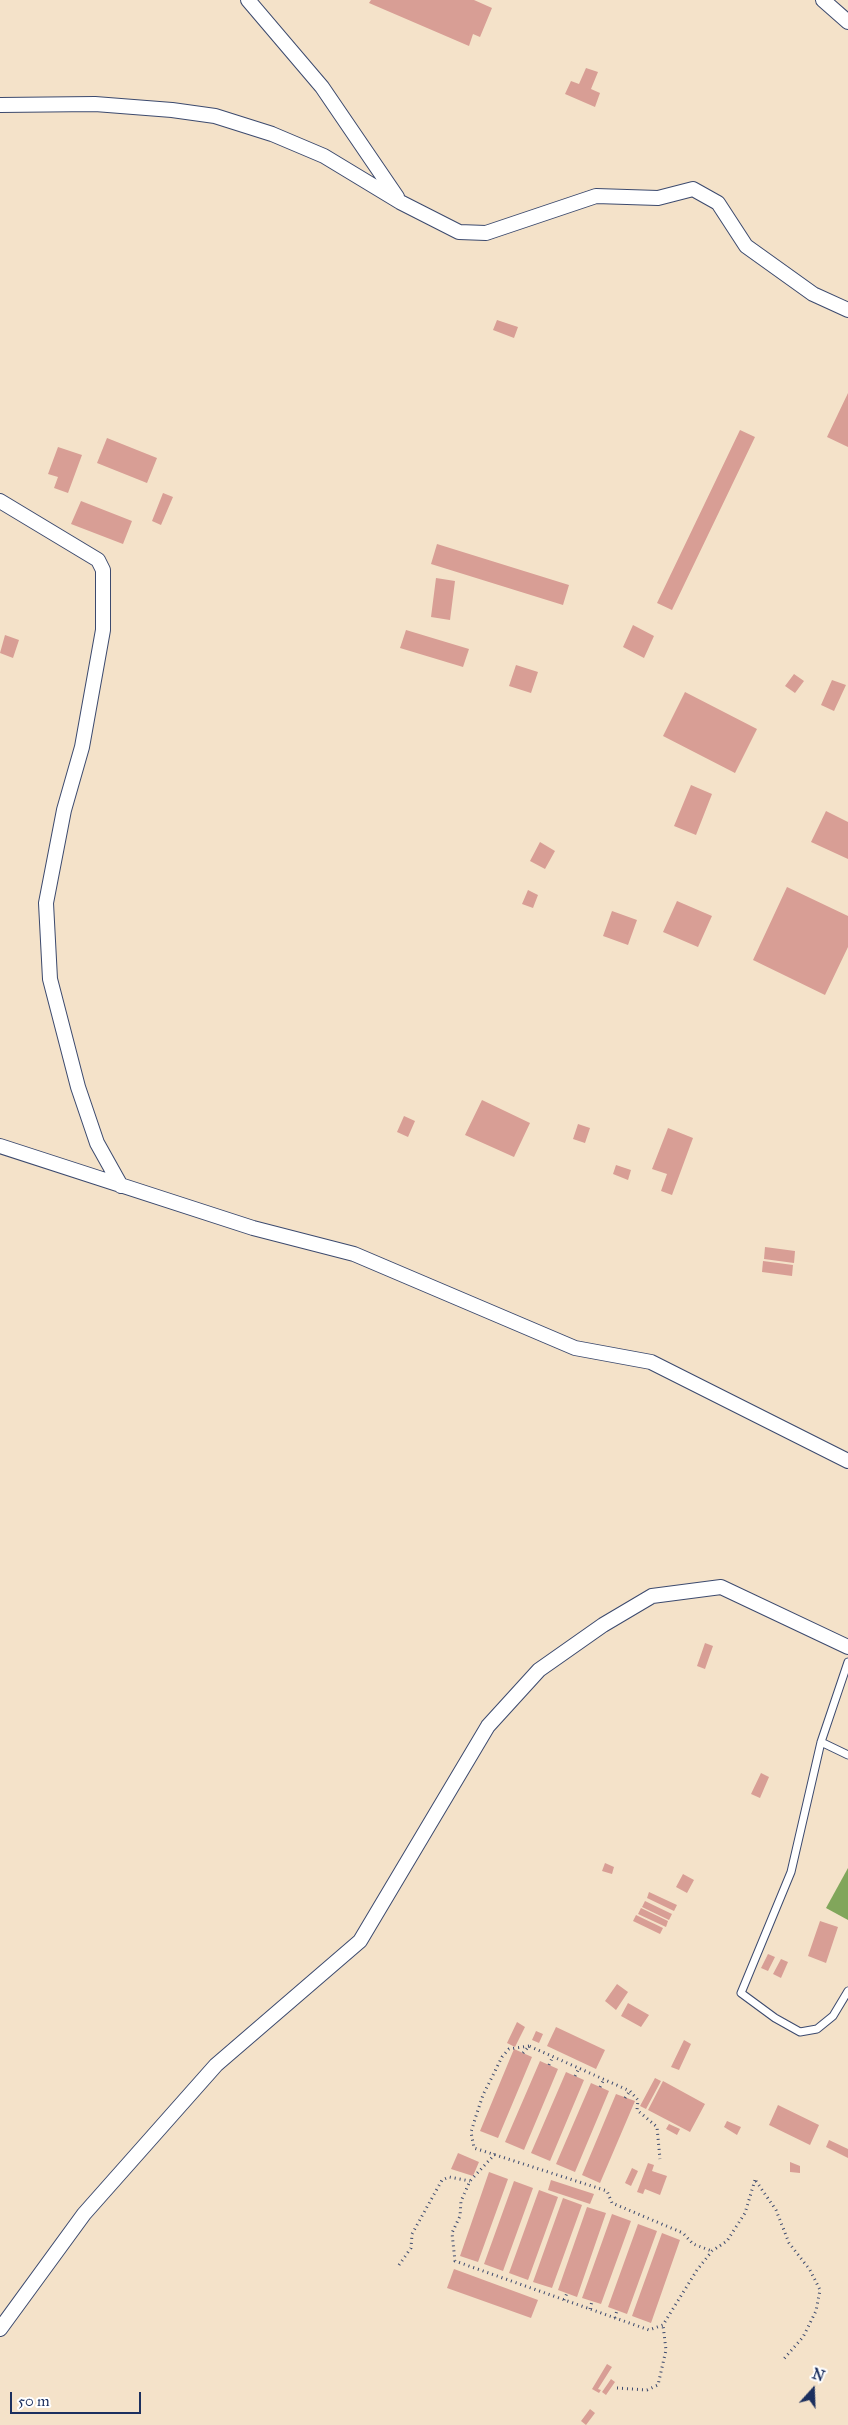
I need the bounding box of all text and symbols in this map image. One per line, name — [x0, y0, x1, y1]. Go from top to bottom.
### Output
north arrow — [788, 2365, 838, 2415]
text: N — [810, 2365, 827, 2385]
scale bar — [12, 2382, 144, 2414]
text: 50 m — [18, 2392, 50, 2410]

